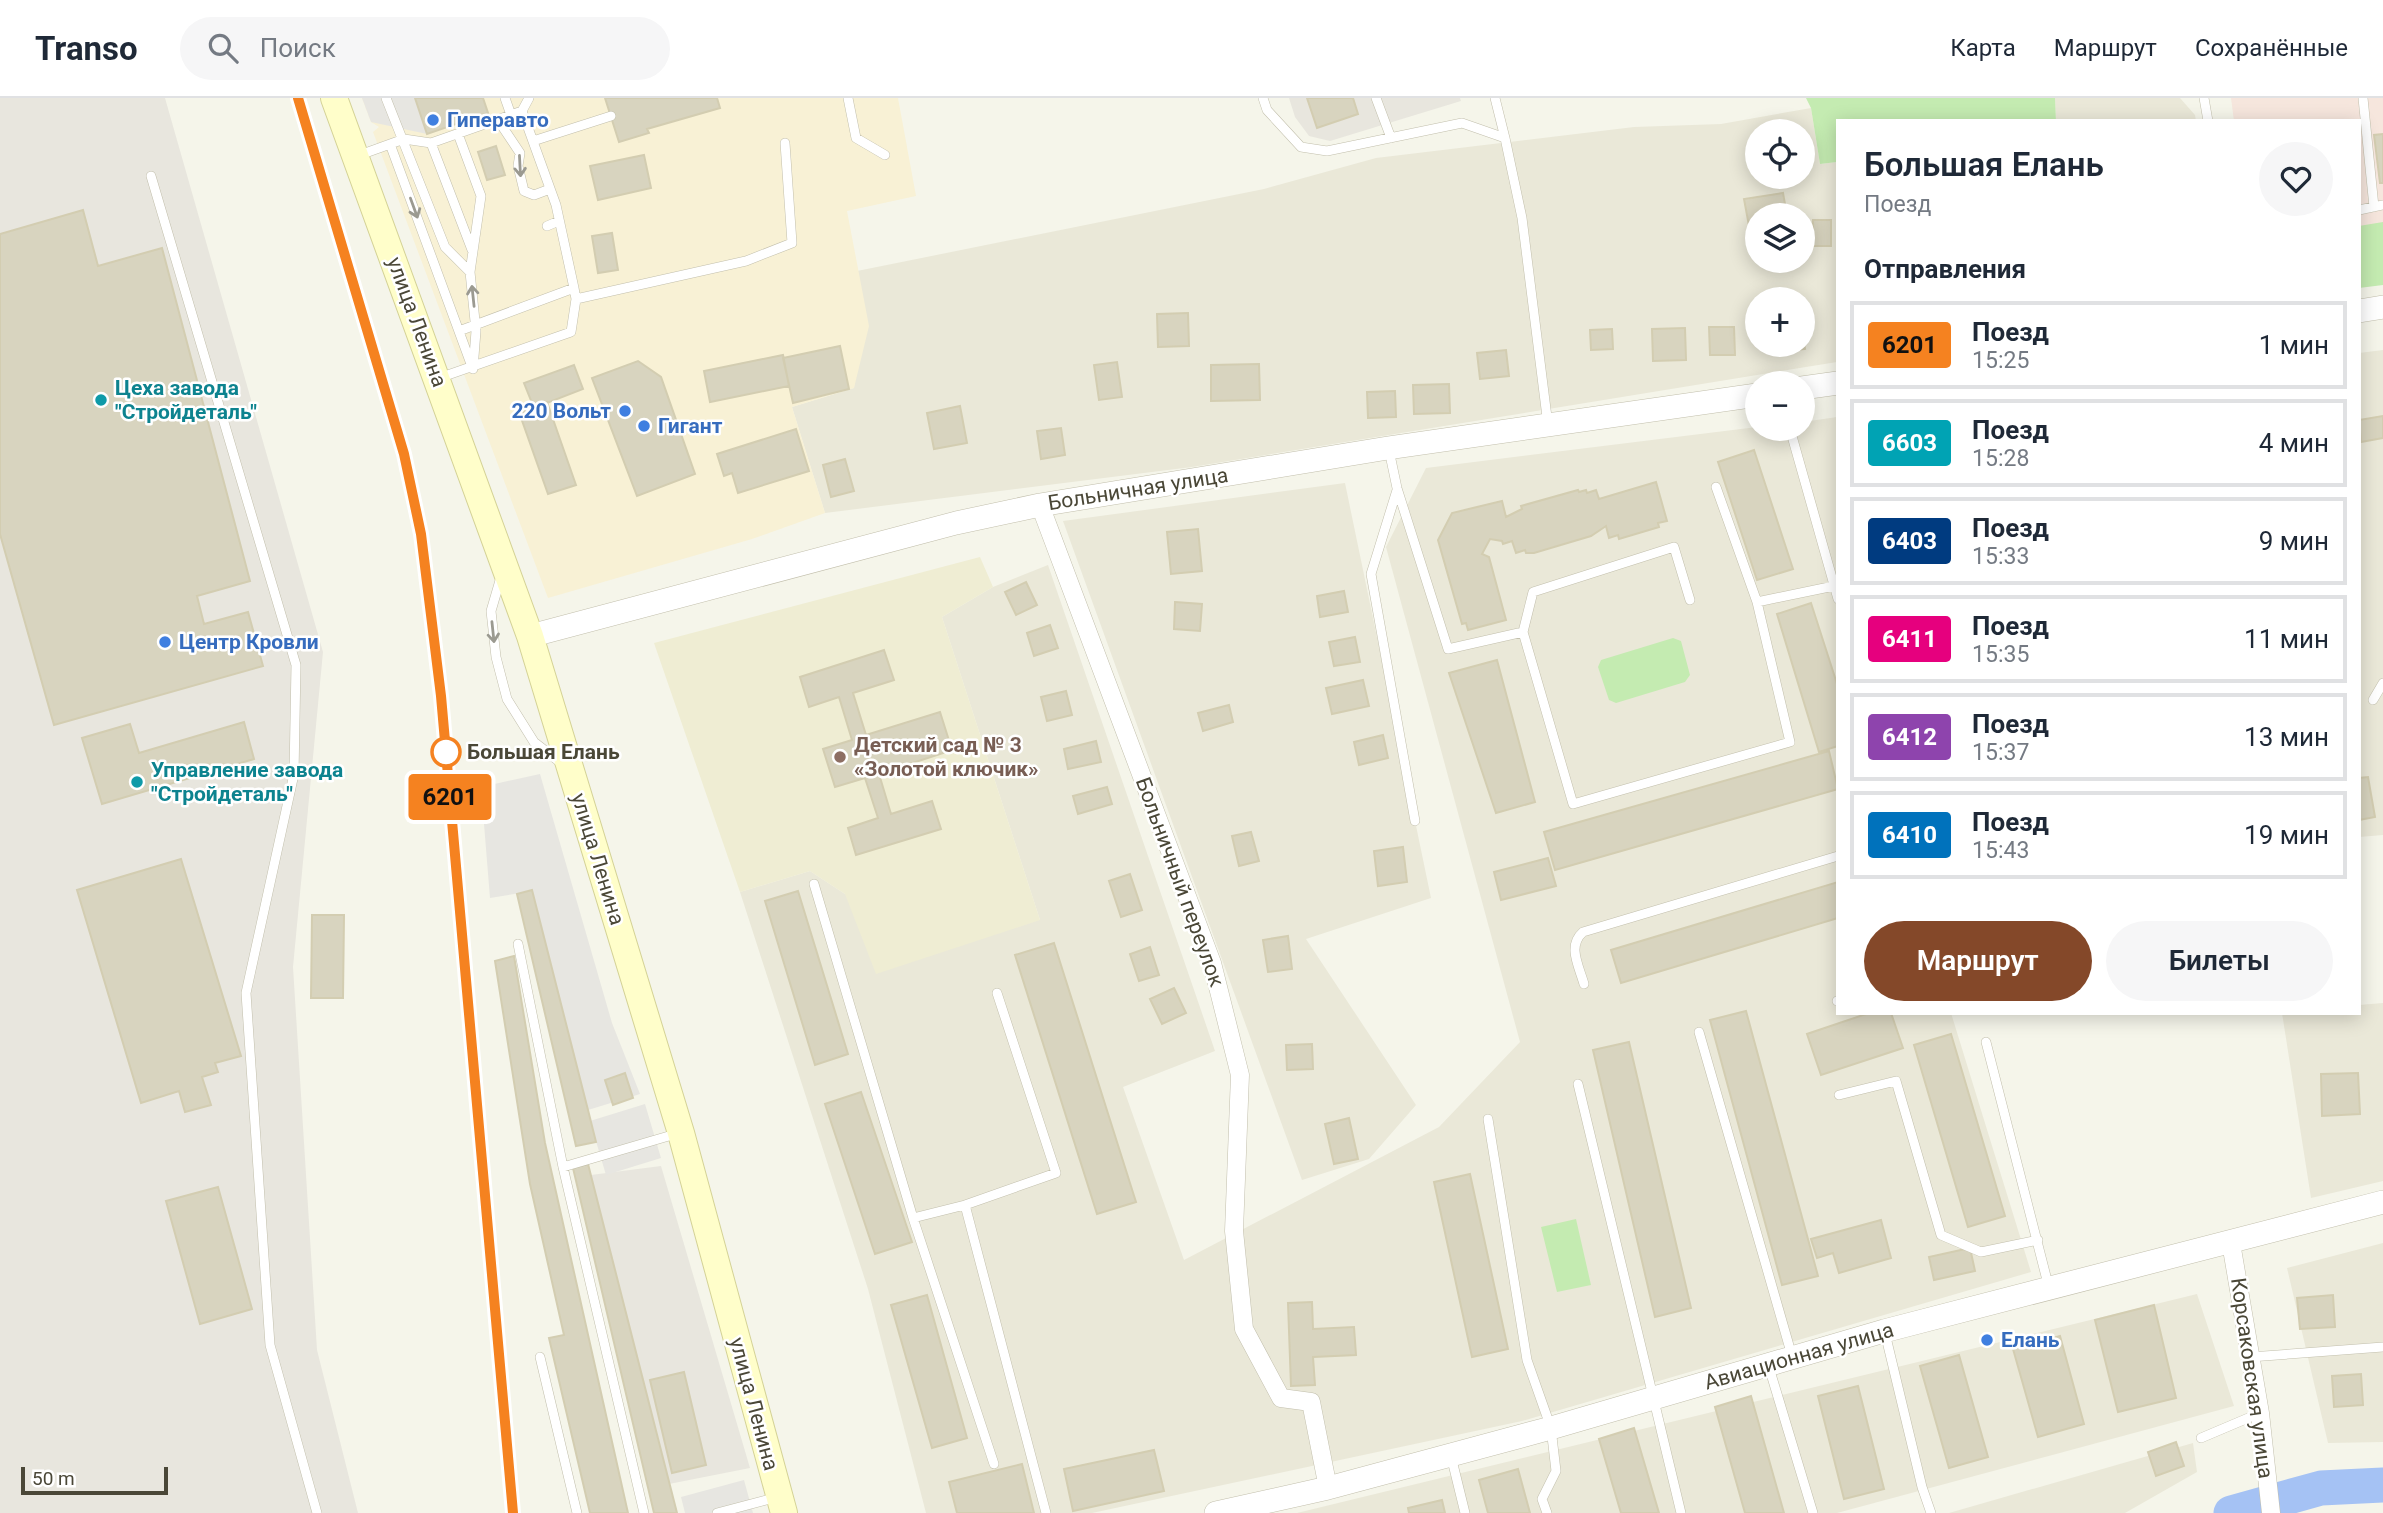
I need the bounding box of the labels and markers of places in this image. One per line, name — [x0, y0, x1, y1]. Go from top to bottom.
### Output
place label: Гиперавто — [447, 108, 549, 132]
marker: Гиперавто — [425, 112, 441, 128]
place label: Цеха завода "Стройдеталь" — [115, 376, 257, 424]
marker: Цеха завода "Стройдеталь" — [93, 392, 109, 408]
place label: 220 Вольт — [511, 399, 611, 423]
marker: 220 Вольт — [617, 403, 633, 419]
place label: Гигант — [658, 414, 723, 438]
marker: Гигант — [636, 418, 652, 434]
place label: Центр Кровли — [179, 630, 319, 654]
marker: Центр Кровли — [157, 634, 173, 650]
place label: Детский сад № 3 «Золотой ключик» — [854, 733, 1039, 781]
marker: Большая Елань — [431, 737, 461, 767]
place label: Большая Елань — [467, 740, 620, 764]
marker: Детский сад № 3 «Золотой ключик» — [832, 749, 848, 765]
place label: Управление завода "Стройдеталь" — [151, 758, 343, 806]
marker: Управление завода "Стройдеталь" — [129, 774, 145, 790]
place label: Елань — [2001, 1328, 2060, 1352]
marker: Елань — [1979, 1332, 1995, 1348]

